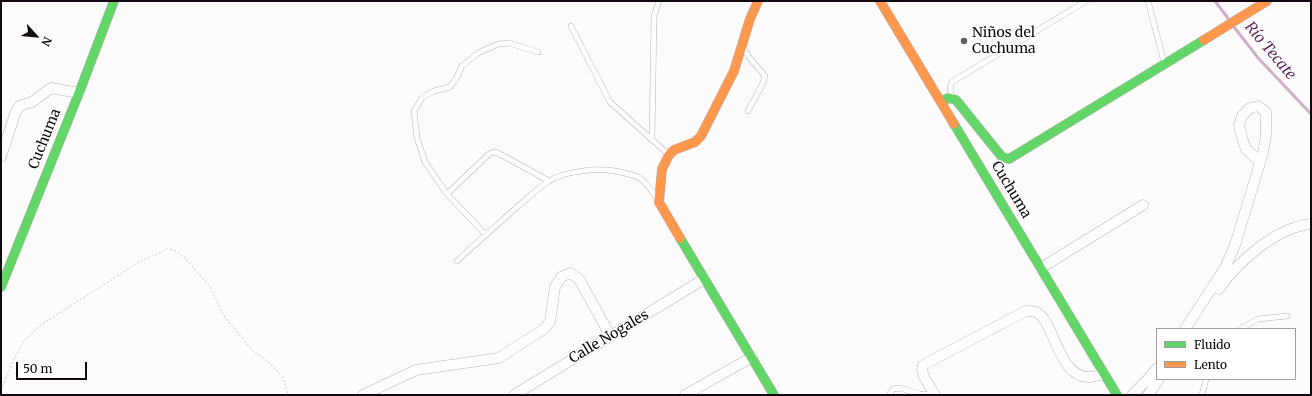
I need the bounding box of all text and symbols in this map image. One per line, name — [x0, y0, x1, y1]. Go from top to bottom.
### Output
north arrow — [16, 16, 56, 56]
water label: Río Tecate — [1241, 18, 1299, 84]
place label: Niños del Cuchuma — [972, 25, 1036, 58]
text: N — [38, 34, 55, 48]
marker: Niños del Cuchuma — [959, 36, 969, 46]
street label: Cuchuma — [25, 106, 65, 172]
street label: Cuchuma — [987, 158, 1035, 222]
street label: Calle Nogales — [566, 307, 652, 367]
legend — [1156, 328, 1296, 380]
text: Fluido — [1194, 337, 1231, 352]
scale bar — [18, 354, 89, 380]
text: Lento — [1194, 357, 1227, 372]
text: 50 m — [23, 361, 52, 376]

